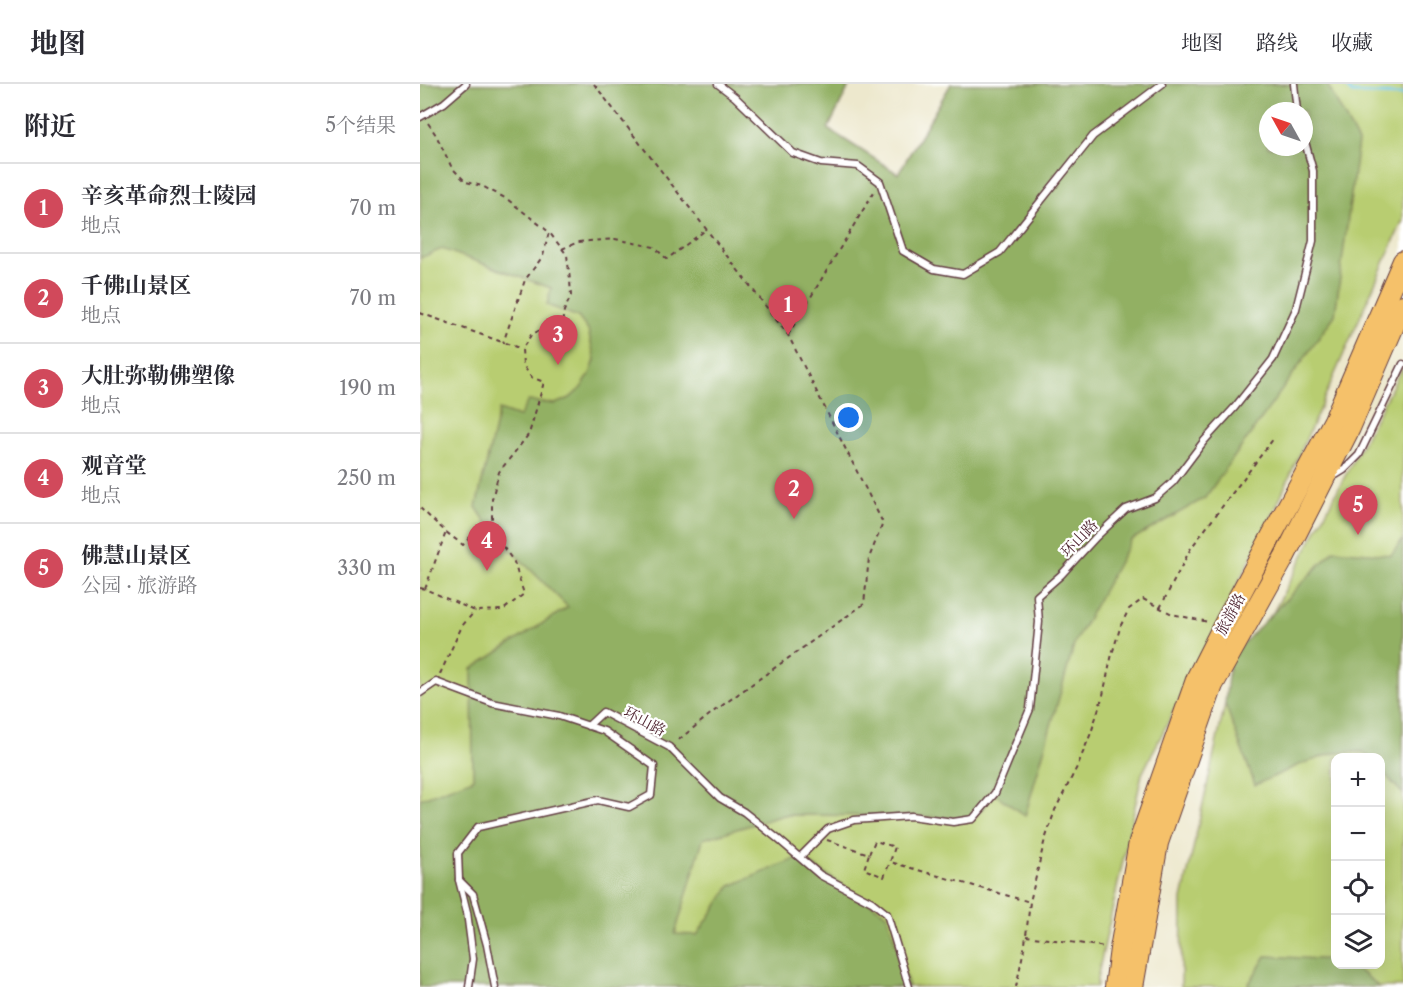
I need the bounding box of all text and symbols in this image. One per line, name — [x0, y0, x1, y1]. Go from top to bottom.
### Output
text: 地图 — [30, 26, 86, 60]
text: 地图 — [1181, 30, 1223, 55]
text: 路线 — [1256, 30, 1298, 55]
text: 收藏 — [1331, 30, 1373, 55]
north arrow — [1259, 102, 1313, 156]
text: 附近 — [24, 110, 76, 142]
text: 5个结果 — [325, 113, 396, 137]
text: 辛亥革命烈士陵园 — [81, 182, 257, 209]
text: 1 — [39, 196, 48, 220]
text: 70 m — [350, 196, 396, 220]
text: 地点 — [81, 213, 121, 237]
text: 千佛山景区 — [81, 272, 191, 299]
text: 2 — [38, 286, 49, 310]
text: 70 m — [350, 286, 396, 310]
pin: 1 — [768, 286, 808, 335]
text: 地点 — [81, 303, 121, 327]
pin: 3 — [538, 316, 578, 365]
text: 大肚弥勒佛塑像 — [81, 362, 235, 389]
text: 3 — [38, 376, 49, 400]
text: 190 m — [339, 376, 396, 400]
text: 地点 — [81, 393, 121, 417]
your location — [834, 403, 863, 432]
text: 观音堂 — [81, 452, 147, 479]
text: 4 — [38, 466, 49, 490]
text: 250 m — [337, 466, 396, 490]
pin: 2 — [774, 470, 814, 519]
text: 地点 — [81, 483, 121, 507]
pin: 5 — [1338, 486, 1378, 535]
street label: 环山路 — [1057, 515, 1101, 561]
pin: 4 — [468, 522, 506, 571]
text: 佛慧山景区 — [81, 542, 191, 569]
text: 5 — [38, 556, 49, 580]
text: 330 m — [337, 556, 396, 580]
text: 公园 · 旅游路 — [81, 573, 197, 597]
street label: 旅游路 — [1211, 590, 1249, 638]
street label: 环山路 — [621, 702, 669, 740]
map controls — [1331, 753, 1385, 969]
button: + — [1331, 753, 1385, 807]
button: − — [1331, 807, 1385, 861]
button: locate — [1331, 861, 1385, 915]
button: layers — [1331, 915, 1385, 969]

